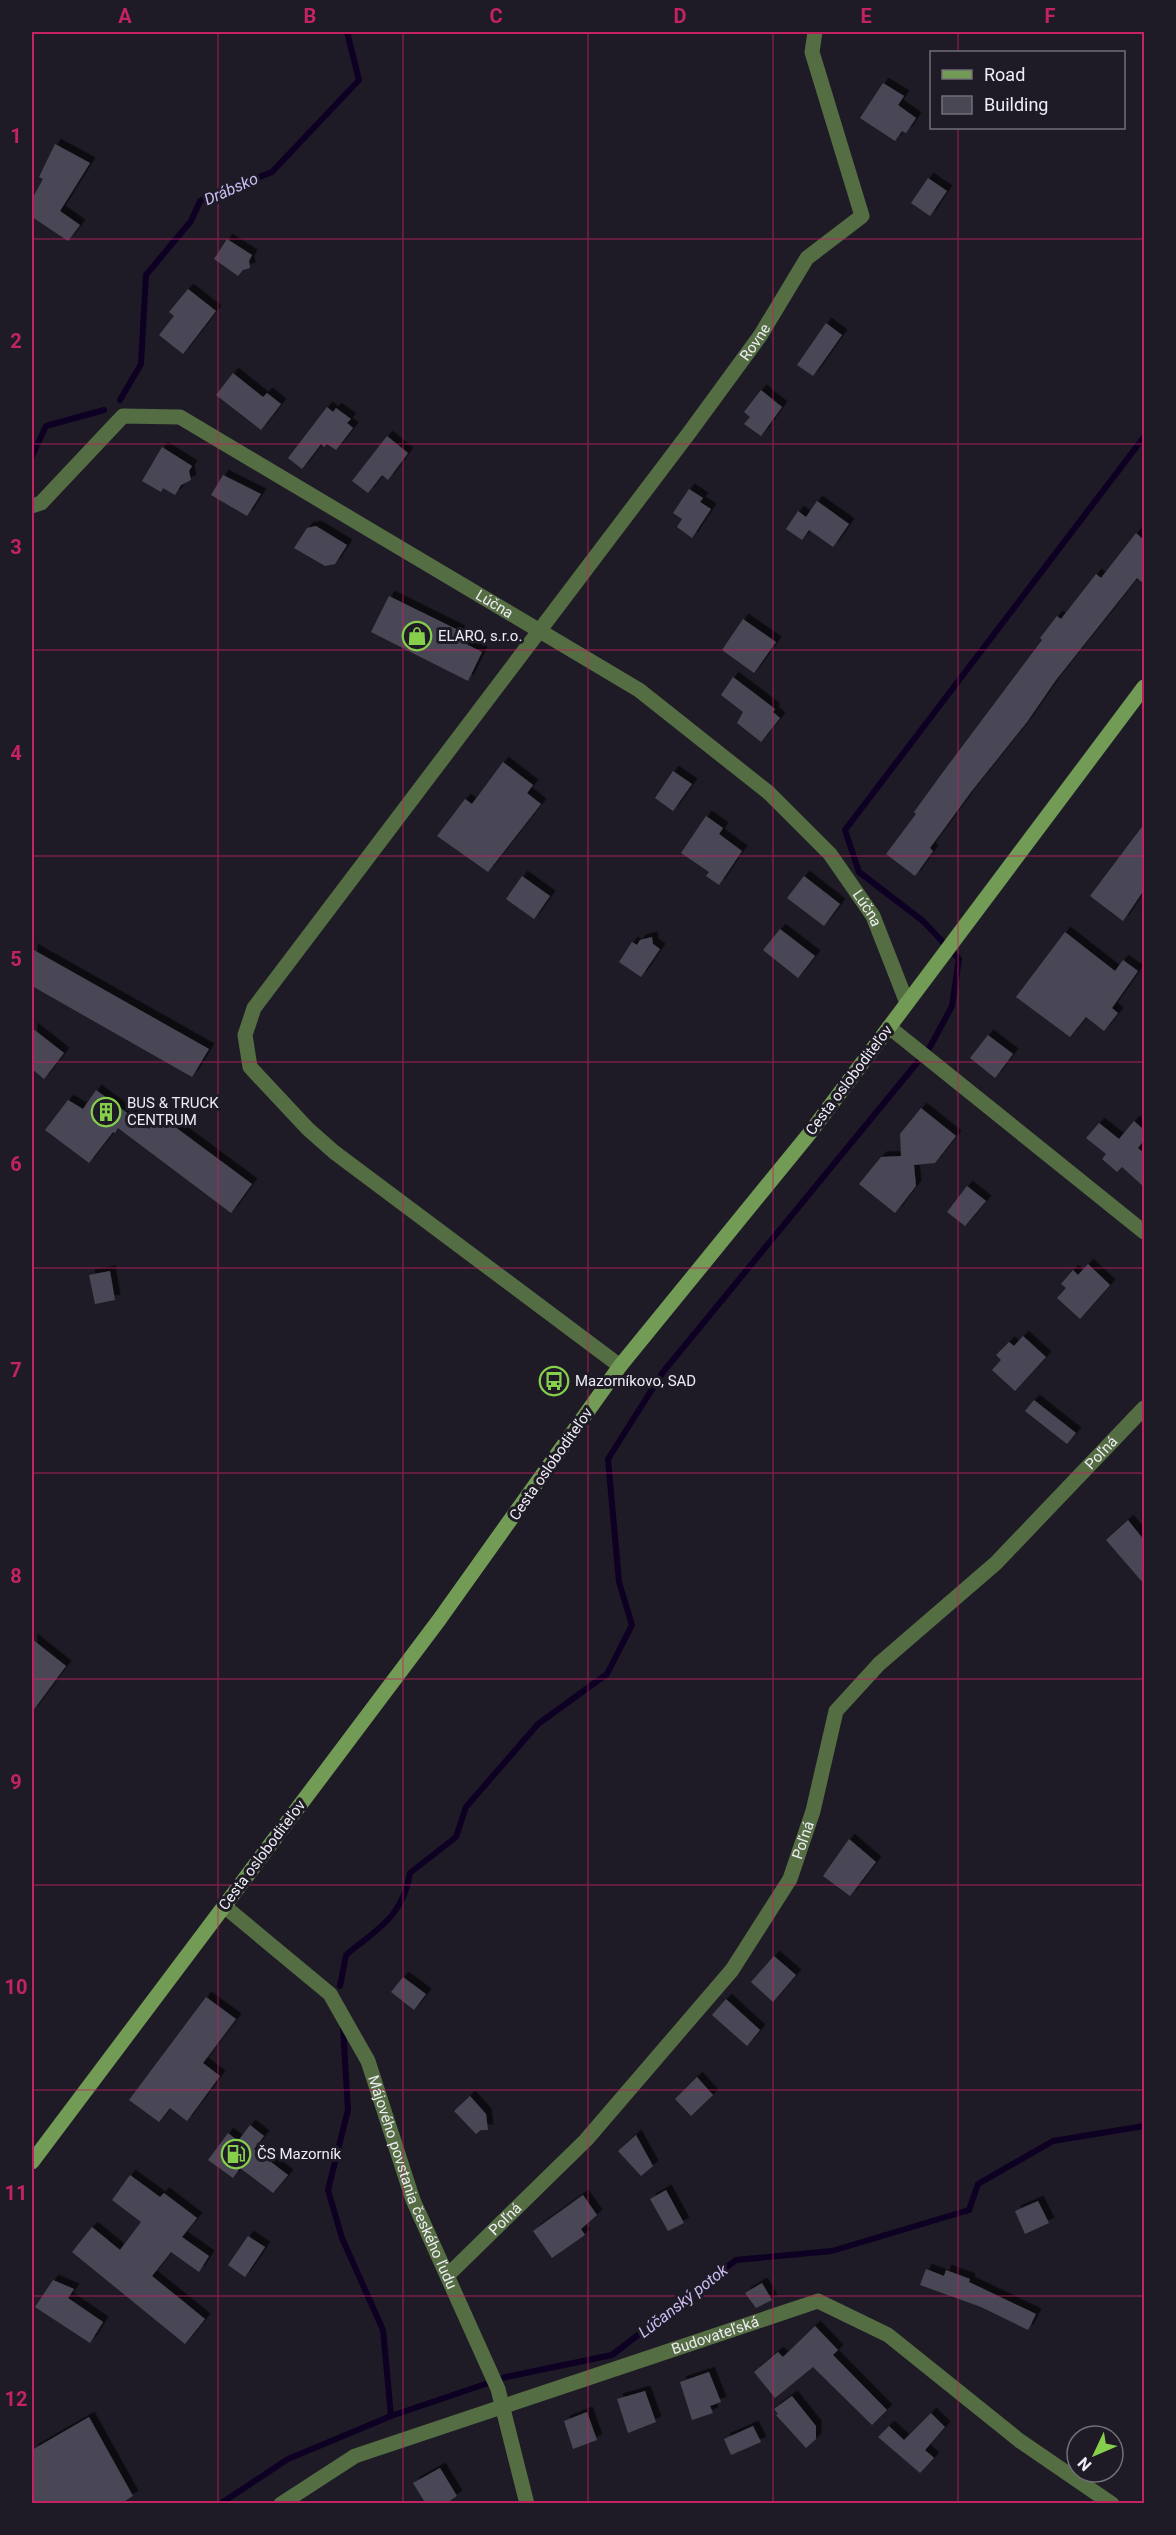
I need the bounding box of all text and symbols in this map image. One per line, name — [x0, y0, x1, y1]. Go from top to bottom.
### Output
text: A — [118, 4, 132, 28]
text: B — [304, 4, 316, 28]
text: C — [489, 4, 503, 28]
text: D — [674, 4, 687, 28]
text: E — [860, 4, 872, 28]
text: F — [1045, 4, 1056, 28]
legend — [930, 51, 1125, 129]
text: Road — [984, 64, 1025, 85]
text: Building — [984, 94, 1048, 115]
text: 1 — [10, 124, 22, 148]
water label: Drábsko — [201, 169, 261, 209]
street label: Rovne — [736, 320, 774, 364]
text: 2 — [10, 329, 22, 353]
text: 3 — [10, 535, 22, 559]
street label: Lúčna — [473, 586, 516, 622]
shop icon: ELARO, s.r.o. — [401, 620, 433, 652]
place label: ELARO, s.r.o. — [438, 627, 522, 645]
text: 4 — [10, 741, 22, 765]
street label: Lúčna — [849, 886, 885, 929]
text: 5 — [10, 947, 22, 971]
street label: Cesta osloboditeľov — [802, 1021, 896, 1139]
place label: BUS & TRUCK CENTRUM — [127, 1094, 219, 1129]
building icon: BUS & TRUCK CENTRUM — [90, 1096, 122, 1128]
text: 6 — [10, 1152, 22, 1176]
text: 7 — [10, 1358, 22, 1382]
bus stop icon: Mazorníkovo, SAD — [538, 1365, 570, 1397]
place label: Mazorníkovo, SAD — [575, 1372, 696, 1390]
street label: Cesta osloboditeľov — [505, 1404, 597, 1524]
street label: Poľná — [1081, 1432, 1121, 1473]
text: 8 — [10, 1564, 22, 1588]
text: 9 — [10, 1770, 22, 1794]
street label: Cesta osloboditeľov — [215, 1796, 309, 1914]
street label: Poľná — [788, 1819, 818, 1862]
text: 10 — [5, 1975, 27, 1999]
street label: Májového povstania českého ľudu — [364, 2073, 461, 2292]
fuel station icon: ČS Mazorník — [220, 2138, 252, 2170]
place label: ČS Mazorník — [257, 2145, 342, 2163]
text: 11 — [5, 2181, 27, 2205]
street label: Poľná — [485, 2199, 525, 2239]
water label: Lúčanský potok — [635, 2260, 732, 2342]
street label: Budovateľská — [669, 2312, 761, 2358]
text: 12 — [5, 2387, 27, 2411]
north arrow — [1065, 2424, 1125, 2484]
text: N — [1074, 2453, 1095, 2475]

